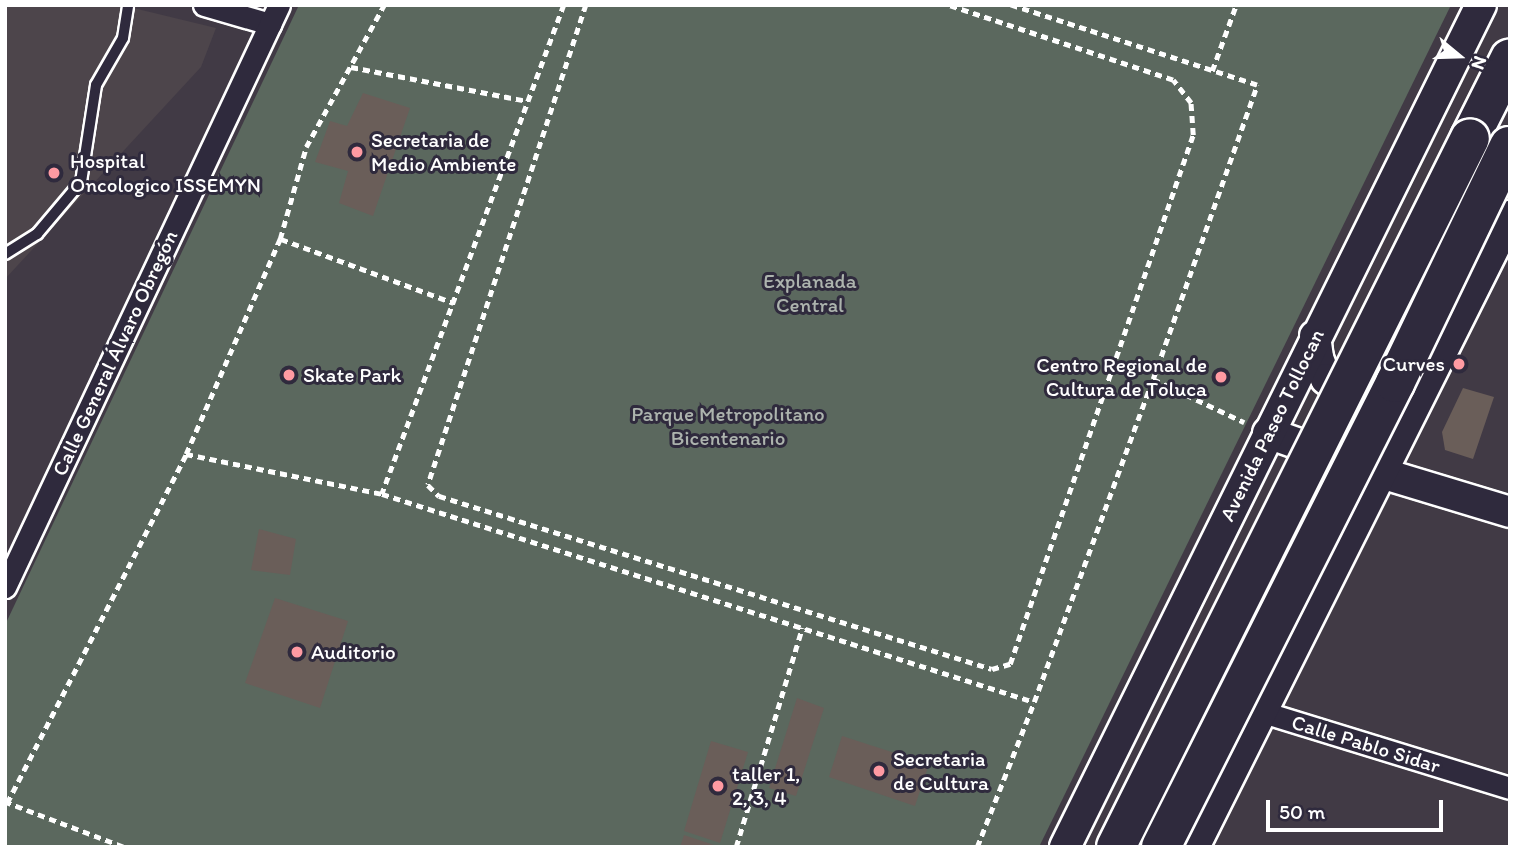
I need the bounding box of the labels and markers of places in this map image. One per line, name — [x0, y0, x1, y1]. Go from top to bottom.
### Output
place label: Secretaria de Medio Ambiente — [371, 127, 517, 177]
marker: Secretaria de Medio Ambiente — [349, 144, 365, 160]
place label: Hospital Oncologico ISSEMYN — [70, 148, 261, 198]
marker: Hospital Oncologico ISSEMYN — [44, 163, 64, 183]
place label: Curves — [1383, 351, 1445, 377]
place label: Centro Regional de Cultura de Toluca — [1036, 352, 1207, 402]
marker: Curves — [1451, 356, 1467, 372]
place label: Skate Park — [303, 362, 400, 388]
marker: Skate Park — [281, 367, 297, 383]
marker: Centro Regional de Cultura de Toluca — [1213, 369, 1229, 385]
place label: Auditorio — [311, 639, 396, 665]
marker: Auditorio — [289, 644, 305, 660]
place label: Secretaria de Cultura — [893, 746, 989, 796]
place label: taller 1, 2, 3, 4 — [732, 761, 800, 811]
marker: Secretaria de Cultura — [871, 763, 887, 779]
marker: taller 1, 2, 3, 4 — [710, 778, 726, 794]

